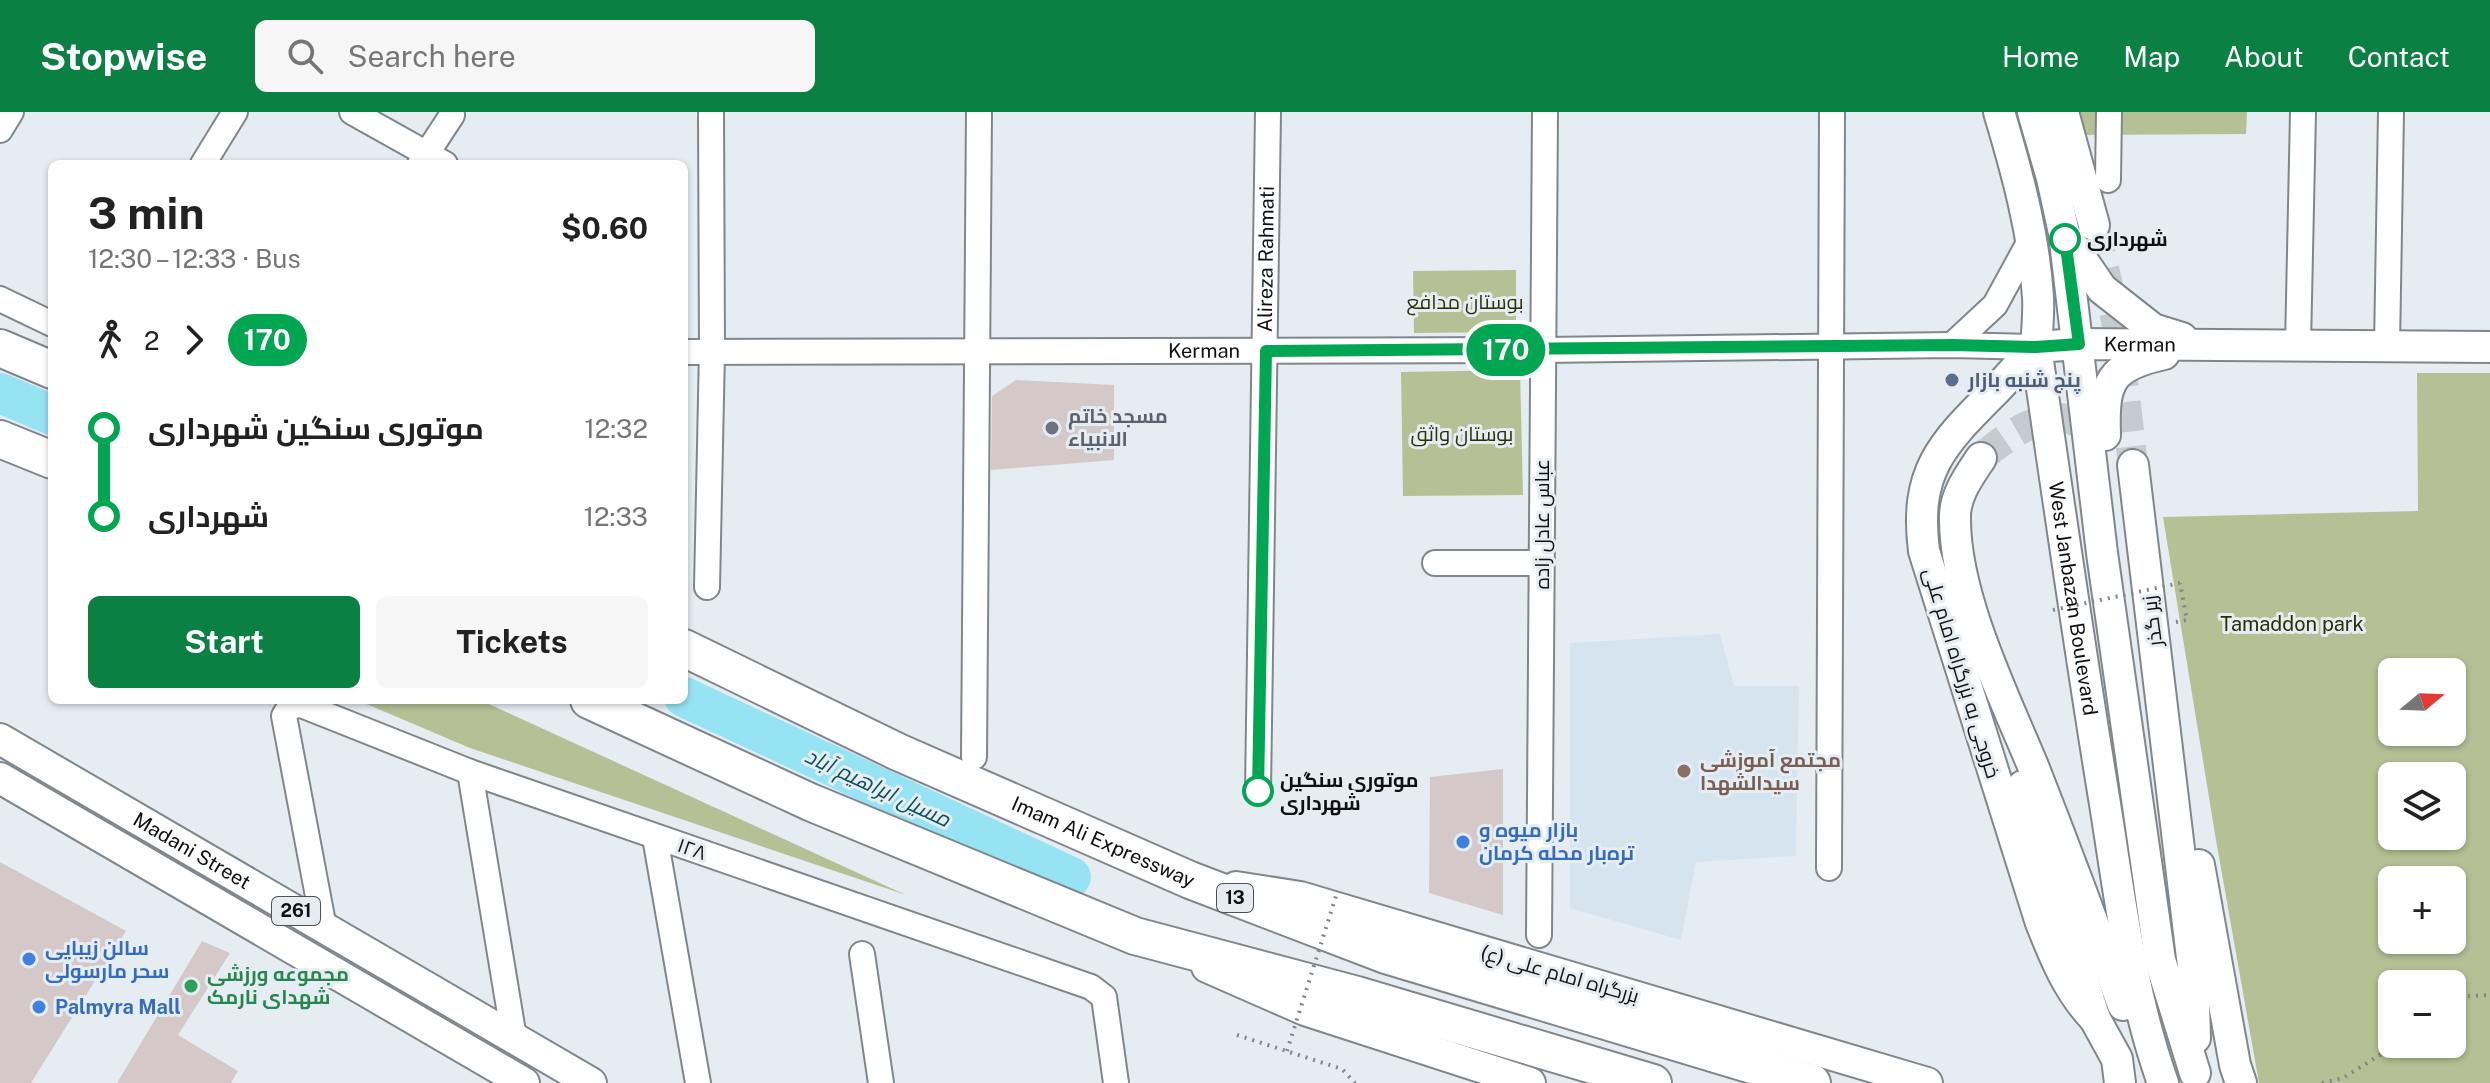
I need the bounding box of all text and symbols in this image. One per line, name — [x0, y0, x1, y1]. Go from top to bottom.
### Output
search box — [255, 20, 815, 92]
text: Stopwise — [40, 34, 207, 79]
icon: search — [283, 34, 327, 78]
text: Search here — [347, 38, 516, 74]
text: Home — [2002, 40, 2079, 73]
text: Map — [2123, 40, 2180, 73]
text: About — [2224, 40, 2304, 73]
text: Contact — [2348, 40, 2450, 73]
street label: Alireza Rahmati — [1253, 186, 1279, 332]
text: 3 min — [88, 187, 205, 239]
text: $0.60 — [561, 210, 648, 246]
marker: شهرداری — [2050, 224, 2080, 254]
place label: شهرداری — [2087, 227, 2168, 252]
text: 12:30 – 12:33 · Bus — [88, 243, 301, 274]
park label: بوستان مدافع — [1406, 290, 1524, 316]
icon: walk — [88, 318, 132, 362]
icon: forward — [172, 318, 216, 362]
text: 170 — [244, 323, 291, 356]
line badge: 170 — [1460, 324, 1552, 376]
text: 2 — [144, 325, 160, 356]
street label: Kerman — [2104, 332, 2176, 357]
text: 170 — [1482, 333, 1530, 366]
street label: Kerman — [1168, 339, 1240, 363]
place label: پنج شنبه بازار — [1967, 368, 2081, 394]
marker: پنج شنبه بازار — [1943, 371, 1961, 389]
place label: مسجد خاتم الانبیاء — [1068, 404, 1168, 451]
text: موتوری سنگین شهرداری — [148, 410, 484, 446]
text: 12:32 — [584, 413, 648, 444]
marker: مسجد خاتم الانبیاء — [1043, 419, 1061, 437]
park label: بوستان واثق — [1411, 422, 1513, 447]
street label: عباس عادل زاده — [1530, 459, 1555, 589]
street label: West Janbazan Boulevard — [2044, 480, 2103, 717]
text: شهرداری — [148, 498, 269, 534]
text: 12:33 — [583, 501, 648, 532]
street label: خروجی به بزرگراه امام علی — [1917, 565, 2005, 782]
street label: زیر گذر — [2137, 594, 2167, 649]
button: Start — [88, 596, 360, 688]
button: Tickets — [376, 596, 648, 688]
park label: Tamaddon park — [2220, 612, 2364, 636]
north arrow — [2378, 658, 2466, 746]
map controls — [2378, 658, 2466, 1058]
water label: مسیل ابراهیم آباد — [800, 742, 956, 835]
place label: مجتمع آموزشی سیدالشهدا — [1700, 748, 1841, 796]
marker: مجتمع آموزشی سیدالشهدا — [1675, 762, 1693, 780]
button: layers — [2378, 762, 2466, 850]
place label: موتوری سنگین شهرداری — [1280, 768, 1419, 816]
marker: موتوری سنگین شهرداری — [1243, 776, 1273, 806]
street label: Imam Ali Expressway — [1008, 791, 1199, 893]
street label: Madani Street — [129, 807, 255, 894]
place label: بازار میوه و تره‌بار محله کرمان — [1479, 818, 1635, 865]
street label: ۱۲۸ — [674, 833, 710, 865]
marker: بازار میوه و تره‌بار محله کرمان — [1454, 833, 1472, 851]
button: + — [2378, 866, 2466, 954]
road number: 13 — [1217, 884, 1253, 912]
road number: 261 — [272, 897, 320, 925]
place label: سالن زیبایی سحر مارسولی — [45, 936, 169, 983]
street label: بزرگراه امام علی (ع) — [1478, 940, 1642, 1010]
marker: سالن زیبایی سحر مارسولی — [20, 950, 38, 968]
place label: مجموعه ورزشی شهدای نارمک — [207, 962, 349, 1010]
button: − — [2378, 970, 2466, 1058]
marker: مجموعه ورزشی شهدای نارمک — [182, 977, 200, 995]
place label: Palmyra Mall — [55, 995, 181, 1019]
marker: Palmyra Mall — [30, 998, 48, 1016]

